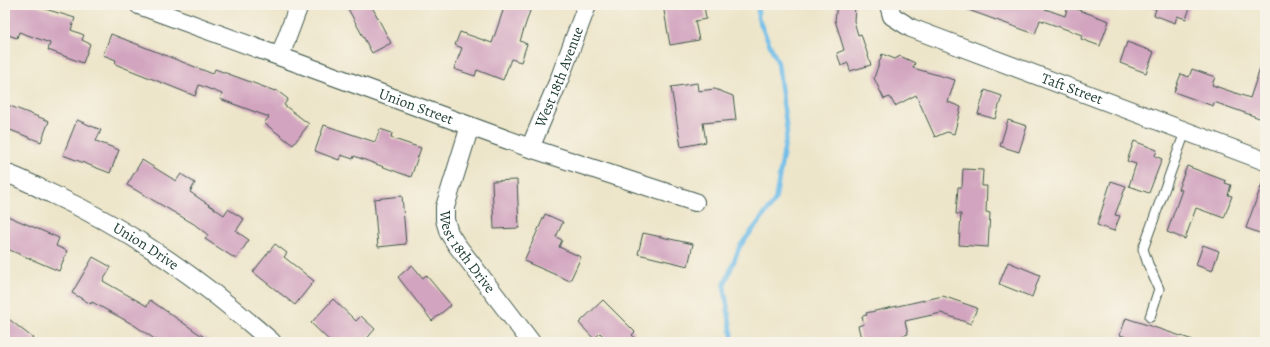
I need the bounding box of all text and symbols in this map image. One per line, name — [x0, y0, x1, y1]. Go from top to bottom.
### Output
street label: West 18th Avenue — [530, 23, 588, 131]
street label: Taft Street — [1039, 68, 1106, 109]
street label: Union Street — [376, 84, 456, 129]
street label: West 18th Drive — [435, 209, 500, 297]
street label: Union Drive — [109, 217, 183, 275]

